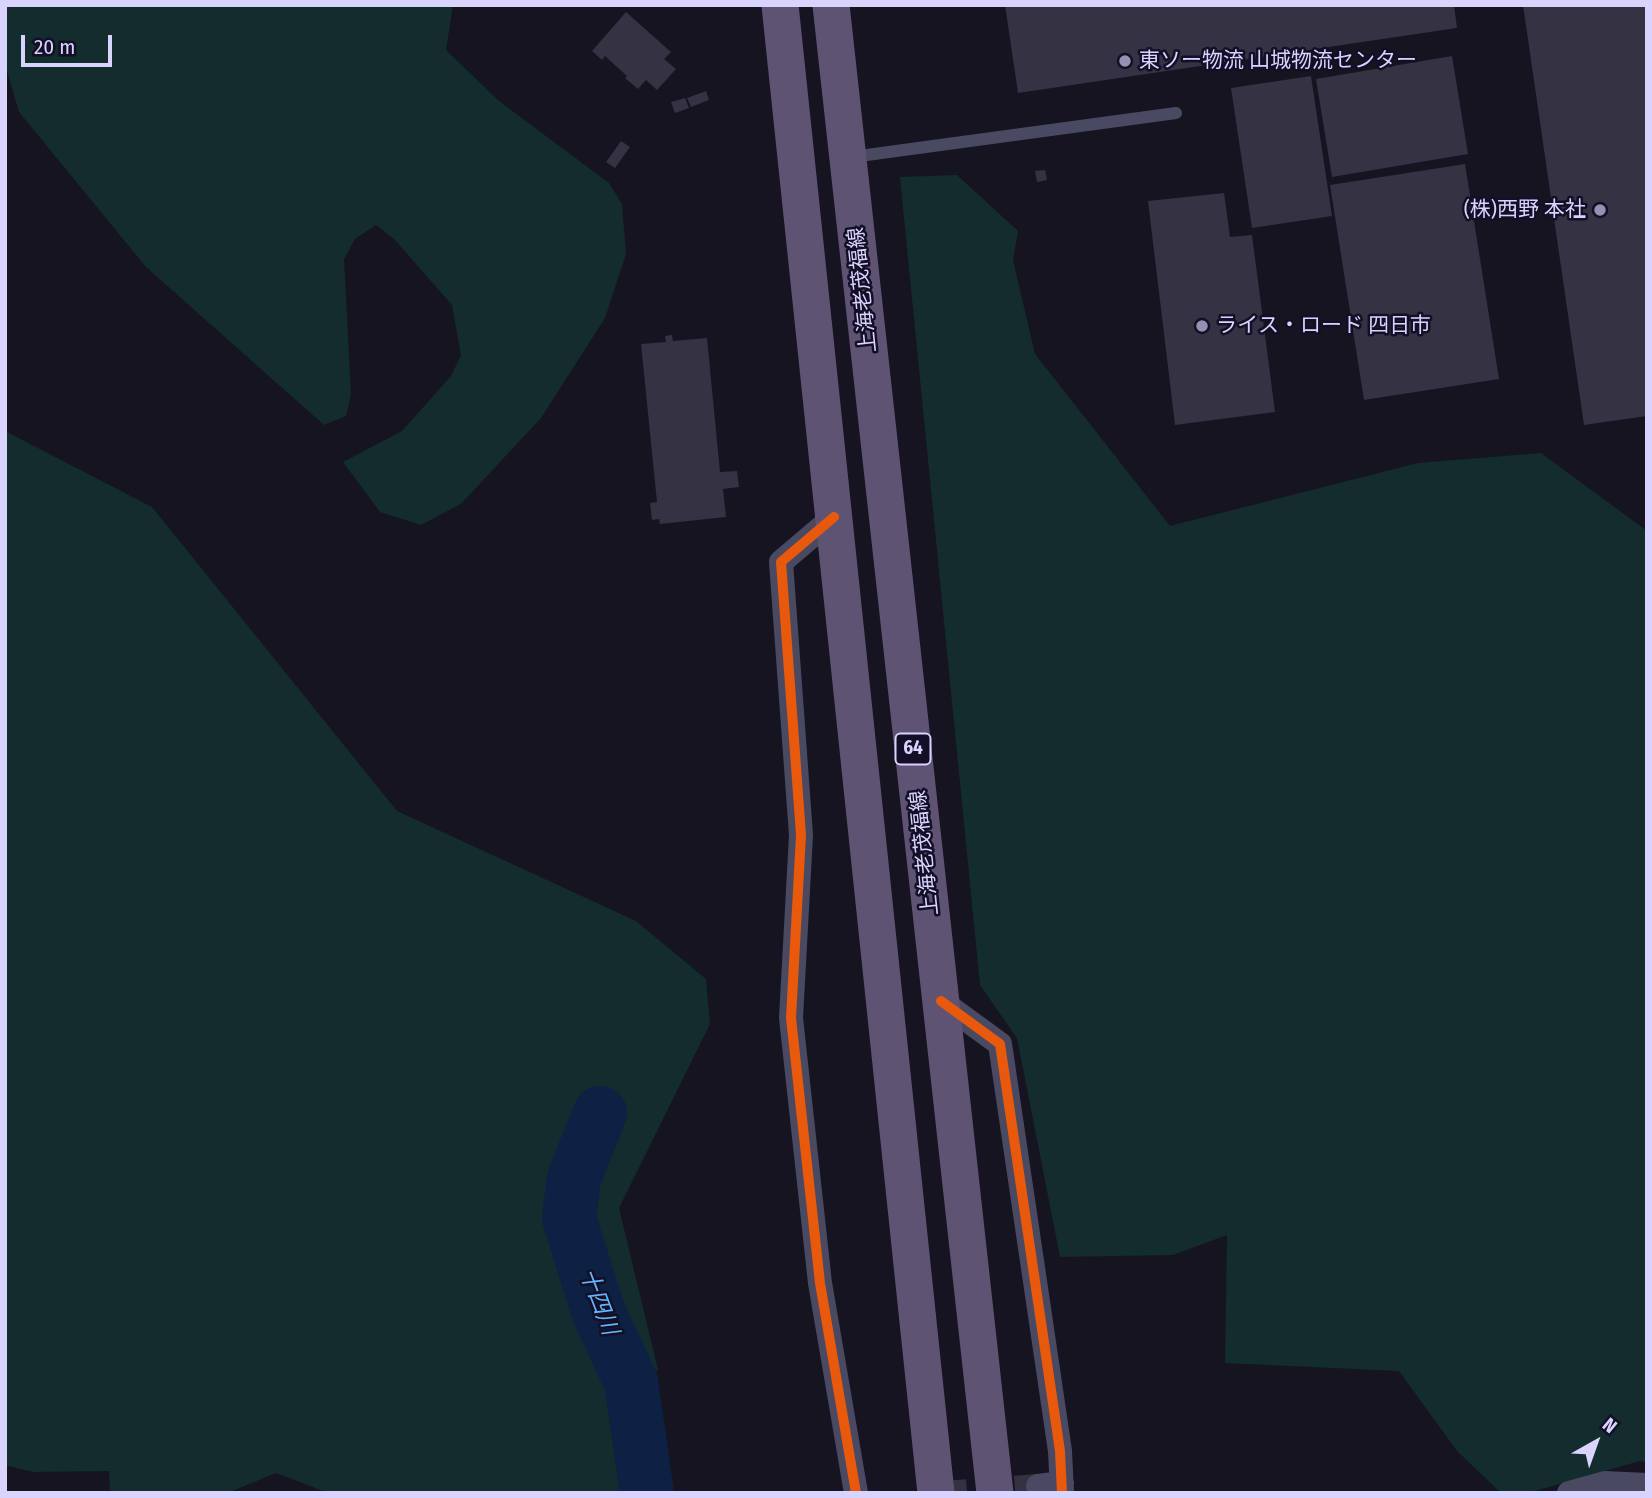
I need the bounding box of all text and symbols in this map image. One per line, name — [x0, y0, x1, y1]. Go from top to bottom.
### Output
scale bar — [24, 21, 116, 65]
text: 20 m — [34, 34, 75, 60]
place label: 東ソー物流 山城物流センター — [1139, 48, 1417, 74]
marker: 東ソー物流 山城物流センター — [1117, 53, 1133, 69]
place label: (株)西野 本社 — [1464, 197, 1586, 223]
marker: (株)西野 本社 — [1592, 202, 1608, 218]
street label: 上海老茂福線 — [844, 226, 882, 354]
place label: ライス・ロード 四日市 — [1216, 313, 1431, 339]
marker: ライス・ロード 四日市 — [1194, 318, 1210, 334]
road number: 64 — [895, 734, 930, 764]
street label: 上海老茂福線 — [906, 789, 944, 917]
water label: 十四川 — [573, 1265, 623, 1339]
north arrow — [1561, 1407, 1631, 1477]
text: N — [1598, 1413, 1622, 1438]

